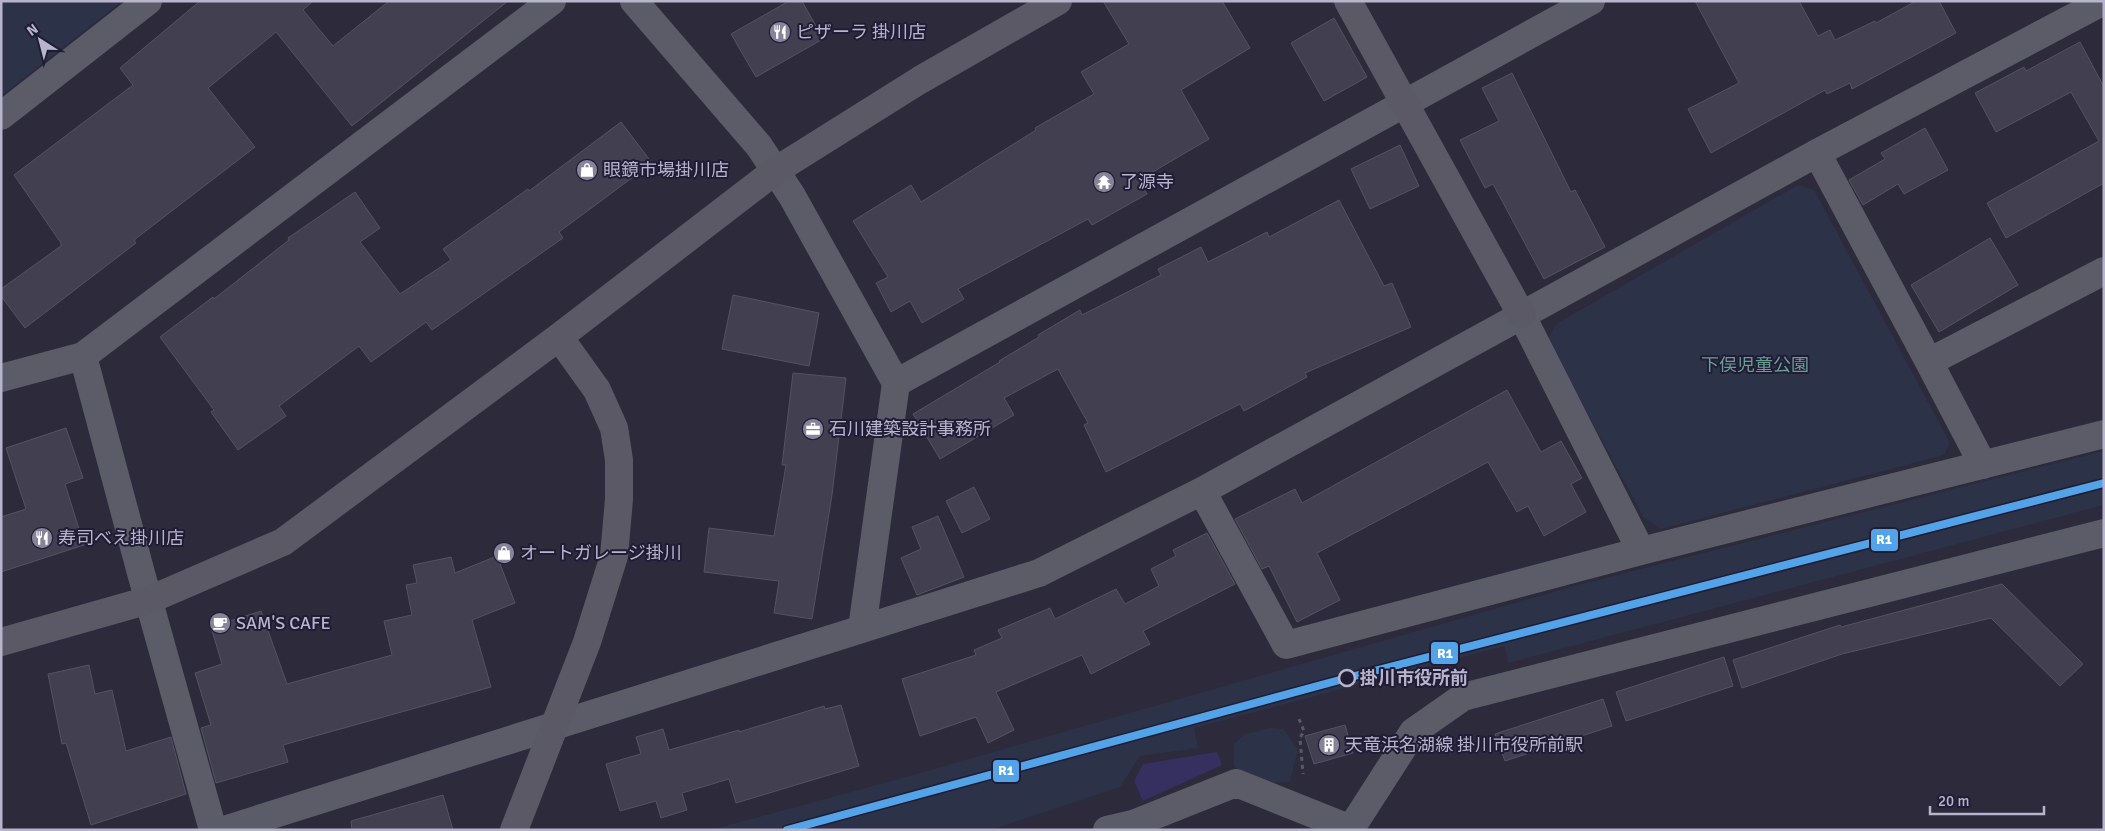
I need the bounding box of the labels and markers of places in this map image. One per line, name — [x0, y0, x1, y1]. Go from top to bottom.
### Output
restaurant icon: ピザーラ 掛川店 — [768, 20, 792, 44]
place label: ピザーラ 掛川店 — [796, 21, 926, 43]
shop icon: 眼鏡市場掛川店 — [575, 158, 599, 182]
place label: 眼鏡市場掛川店 — [603, 159, 729, 181]
temple icon: 了源寺 — [1092, 170, 1116, 194]
place label: 了源寺 — [1120, 171, 1174, 193]
office icon: 石川建築設計事務所 — [801, 417, 825, 441]
place label: 石川建築設計事務所 — [829, 418, 991, 440]
restaurant icon: 寿司べえ掛川店 — [30, 526, 54, 550]
place label: 寿司べえ掛川店 — [58, 527, 184, 549]
shop icon: オートガレージ掛川 — [492, 541, 516, 565]
place label: オートガレージ掛川 — [520, 542, 682, 564]
cafe icon: SAM'S CAFE — [208, 611, 232, 635]
place label: SAM'S CAFE — [236, 612, 331, 634]
place label: 掛川市役所前 — [1360, 667, 1468, 689]
marker: 掛川市役所前 — [1338, 669, 1356, 687]
building icon: 天竜浜名湖線 掛川市役所前駅 — [1317, 733, 1341, 757]
place label: 天竜浜名湖線 掛川市役所前駅 — [1345, 734, 1583, 756]

